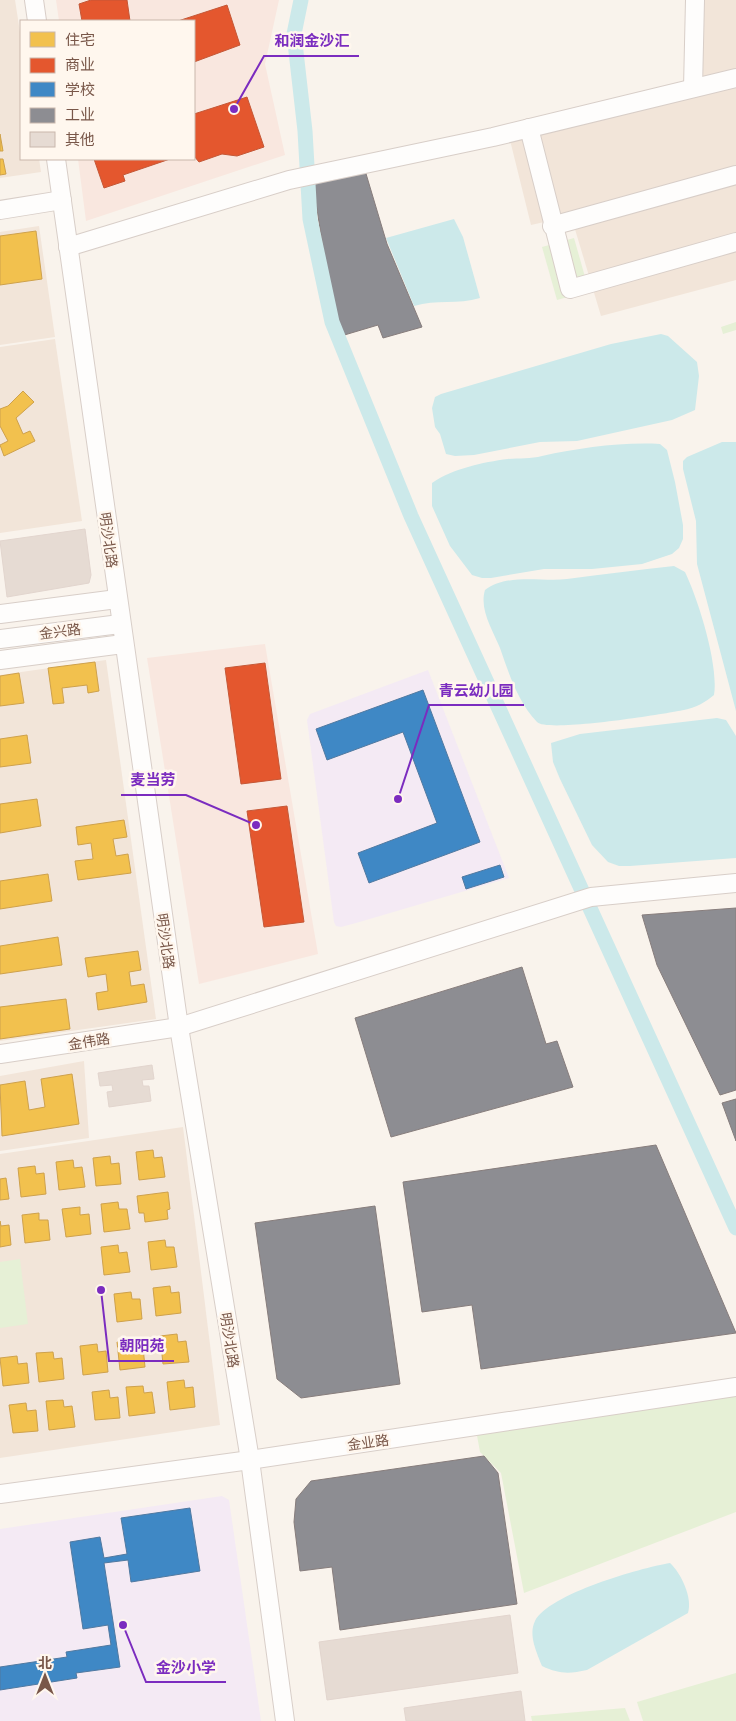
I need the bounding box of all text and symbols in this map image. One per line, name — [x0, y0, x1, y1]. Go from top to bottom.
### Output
legend — [20, 20, 195, 160]
callout: 和润金沙汇 — [264, 26, 359, 56]
text: 住宅 — [65, 29, 95, 50]
text: 和润金沙汇 — [274, 30, 350, 51]
text: 商业 — [65, 54, 95, 75]
text: 学校 — [65, 79, 95, 100]
text: 工业 — [65, 104, 95, 125]
text: 其他 — [65, 129, 95, 150]
street label: 明沙北路 — [96, 511, 122, 569]
street label: 金兴路 — [38, 619, 82, 643]
callout: 青云幼儿园 — [429, 675, 524, 705]
text: 青云幼儿园 — [438, 680, 514, 701]
callout: 麦当劳 — [121, 765, 186, 795]
text: 麦当劳 — [130, 769, 176, 790]
street label: 明沙北路 — [153, 912, 179, 970]
street label: 金伟路 — [67, 1028, 111, 1054]
street label: 明沙北路 — [216, 1311, 244, 1369]
callout: 朝阳苑 — [109, 1331, 174, 1361]
text: 朝阳苑 — [119, 1335, 165, 1356]
street label: 金业路 — [346, 1430, 390, 1454]
north arrow — [20, 1651, 70, 1701]
callout: 金沙小学 — [146, 1652, 226, 1682]
text: 北 — [38, 1653, 52, 1672]
text: 金沙小学 — [156, 1657, 216, 1678]

